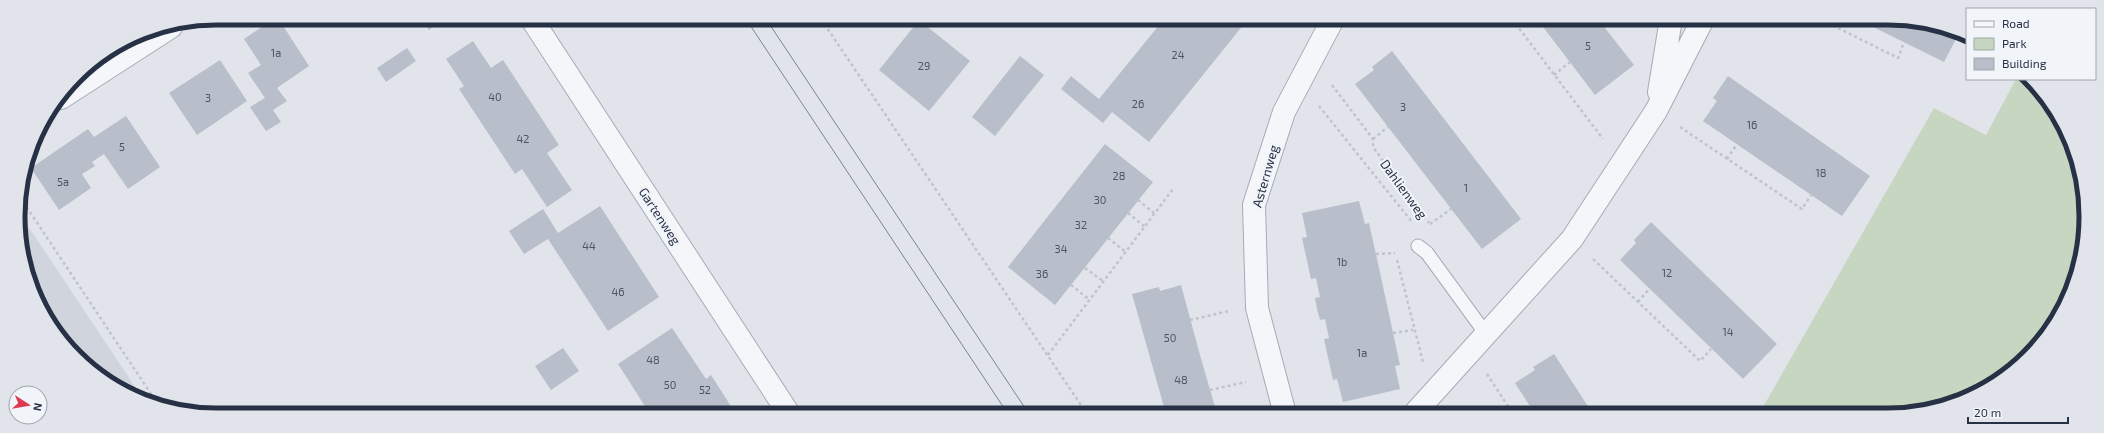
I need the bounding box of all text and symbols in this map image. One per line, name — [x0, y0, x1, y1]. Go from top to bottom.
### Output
legend — [1966, 8, 2096, 80]
text: Road — [2002, 16, 2030, 30]
text: Park — [2002, 36, 2027, 50]
house number: 5 — [1585, 39, 1591, 52]
house number: 1a — [271, 46, 281, 59]
house number: 24 — [1172, 48, 1185, 61]
text: Building — [2002, 56, 2047, 70]
house number: 29 — [918, 59, 930, 72]
house number: 40 — [488, 90, 502, 103]
house number: 3 — [205, 91, 211, 104]
house number: 26 — [1132, 97, 1144, 110]
house number: 3 — [1400, 100, 1406, 113]
house number: 16 — [1747, 118, 1757, 131]
house number: 42 — [517, 132, 529, 145]
house number: 5 — [119, 140, 125, 153]
street label: Asternweg — [1248, 143, 1282, 209]
street label: Dahlienweg — [1377, 156, 1431, 222]
house number: 18 — [1815, 166, 1827, 179]
house number: 28 — [1113, 169, 1125, 182]
house number: 5a — [57, 175, 69, 188]
house number: 1 — [1464, 181, 1468, 194]
street label: Gartenweg — [636, 184, 684, 248]
house number: 30 — [1094, 193, 1106, 206]
house number: 32 — [1075, 218, 1087, 231]
house number: 44 — [582, 239, 596, 252]
house number: 34 — [1055, 242, 1068, 255]
house number: 1b — [1337, 255, 1347, 268]
house number: 12 — [1662, 266, 1672, 279]
house number: 36 — [1036, 267, 1048, 280]
house number: 46 — [611, 285, 625, 298]
house number: 14 — [1722, 325, 1734, 338]
house number: 50 — [1164, 331, 1176, 344]
house number: 1a — [1357, 346, 1367, 359]
house number: 48 — [646, 353, 660, 366]
house number: 48 — [1174, 373, 1188, 386]
house number: 50 — [664, 378, 676, 391]
house number: 52 — [699, 383, 711, 396]
north arrow — [8, 385, 48, 425]
scale bar — [1968, 399, 2068, 425]
text: N — [31, 402, 45, 412]
text: 20 m — [1974, 405, 2001, 419]

